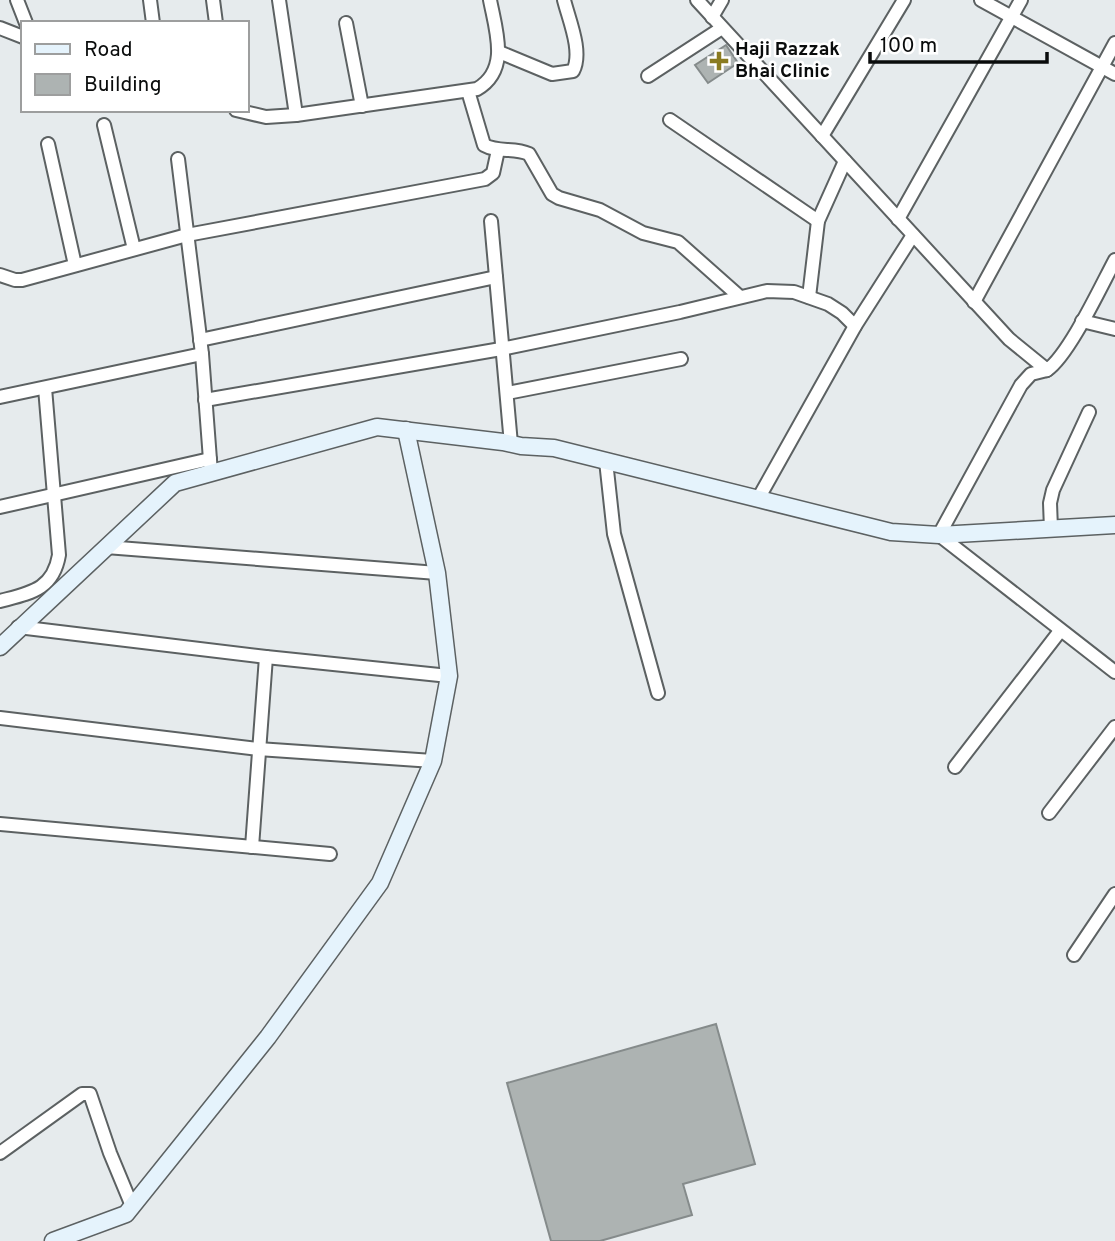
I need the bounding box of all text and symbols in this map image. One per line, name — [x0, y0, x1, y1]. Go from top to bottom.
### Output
legend — [21, 21, 248, 112]
scale bar — [870, 21, 1047, 65]
text: 100 m — [880, 33, 937, 60]
text: Road — [84, 37, 133, 64]
place label: Haji Razzak Bhai Clinic — [735, 38, 840, 84]
marker: Haji Razzak Bhai Clinic — [709, 51, 729, 71]
text: Building — [84, 72, 162, 99]

